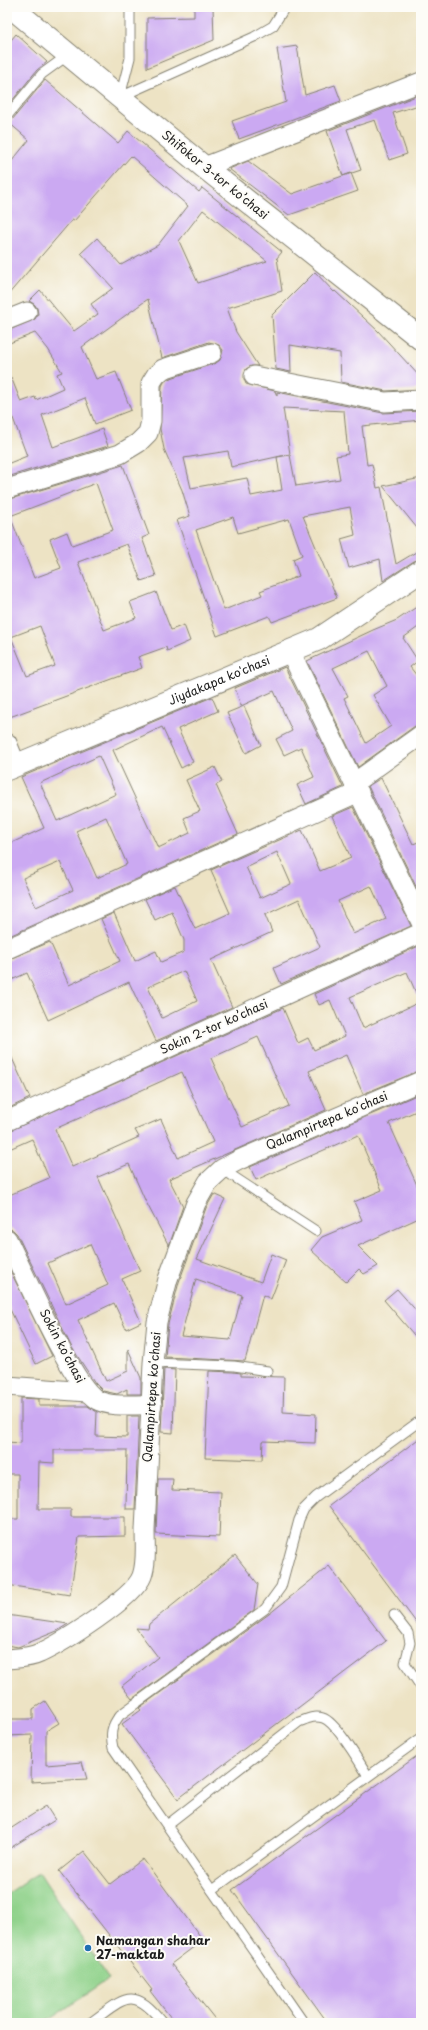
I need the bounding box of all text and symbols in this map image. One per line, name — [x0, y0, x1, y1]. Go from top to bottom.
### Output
street label: Shifokor 3-tor koʼchasi — [158, 125, 273, 223]
street label: Jiydakapa ko'chasi — [165, 650, 273, 709]
street label: Sokin 2-tor koʼchasi — [157, 994, 271, 1058]
street label: Qalampirtepa koʻchasi — [263, 1086, 390, 1154]
street label: Sokin koʻchasi — [36, 1305, 90, 1386]
street label: Qalampirtepa koʻchasi — [137, 1331, 165, 1463]
place label: Namangan shahar 27-maktab — [96, 1931, 211, 1963]
marker: Namangan shahar 27-maktab — [83, 1943, 93, 1953]

